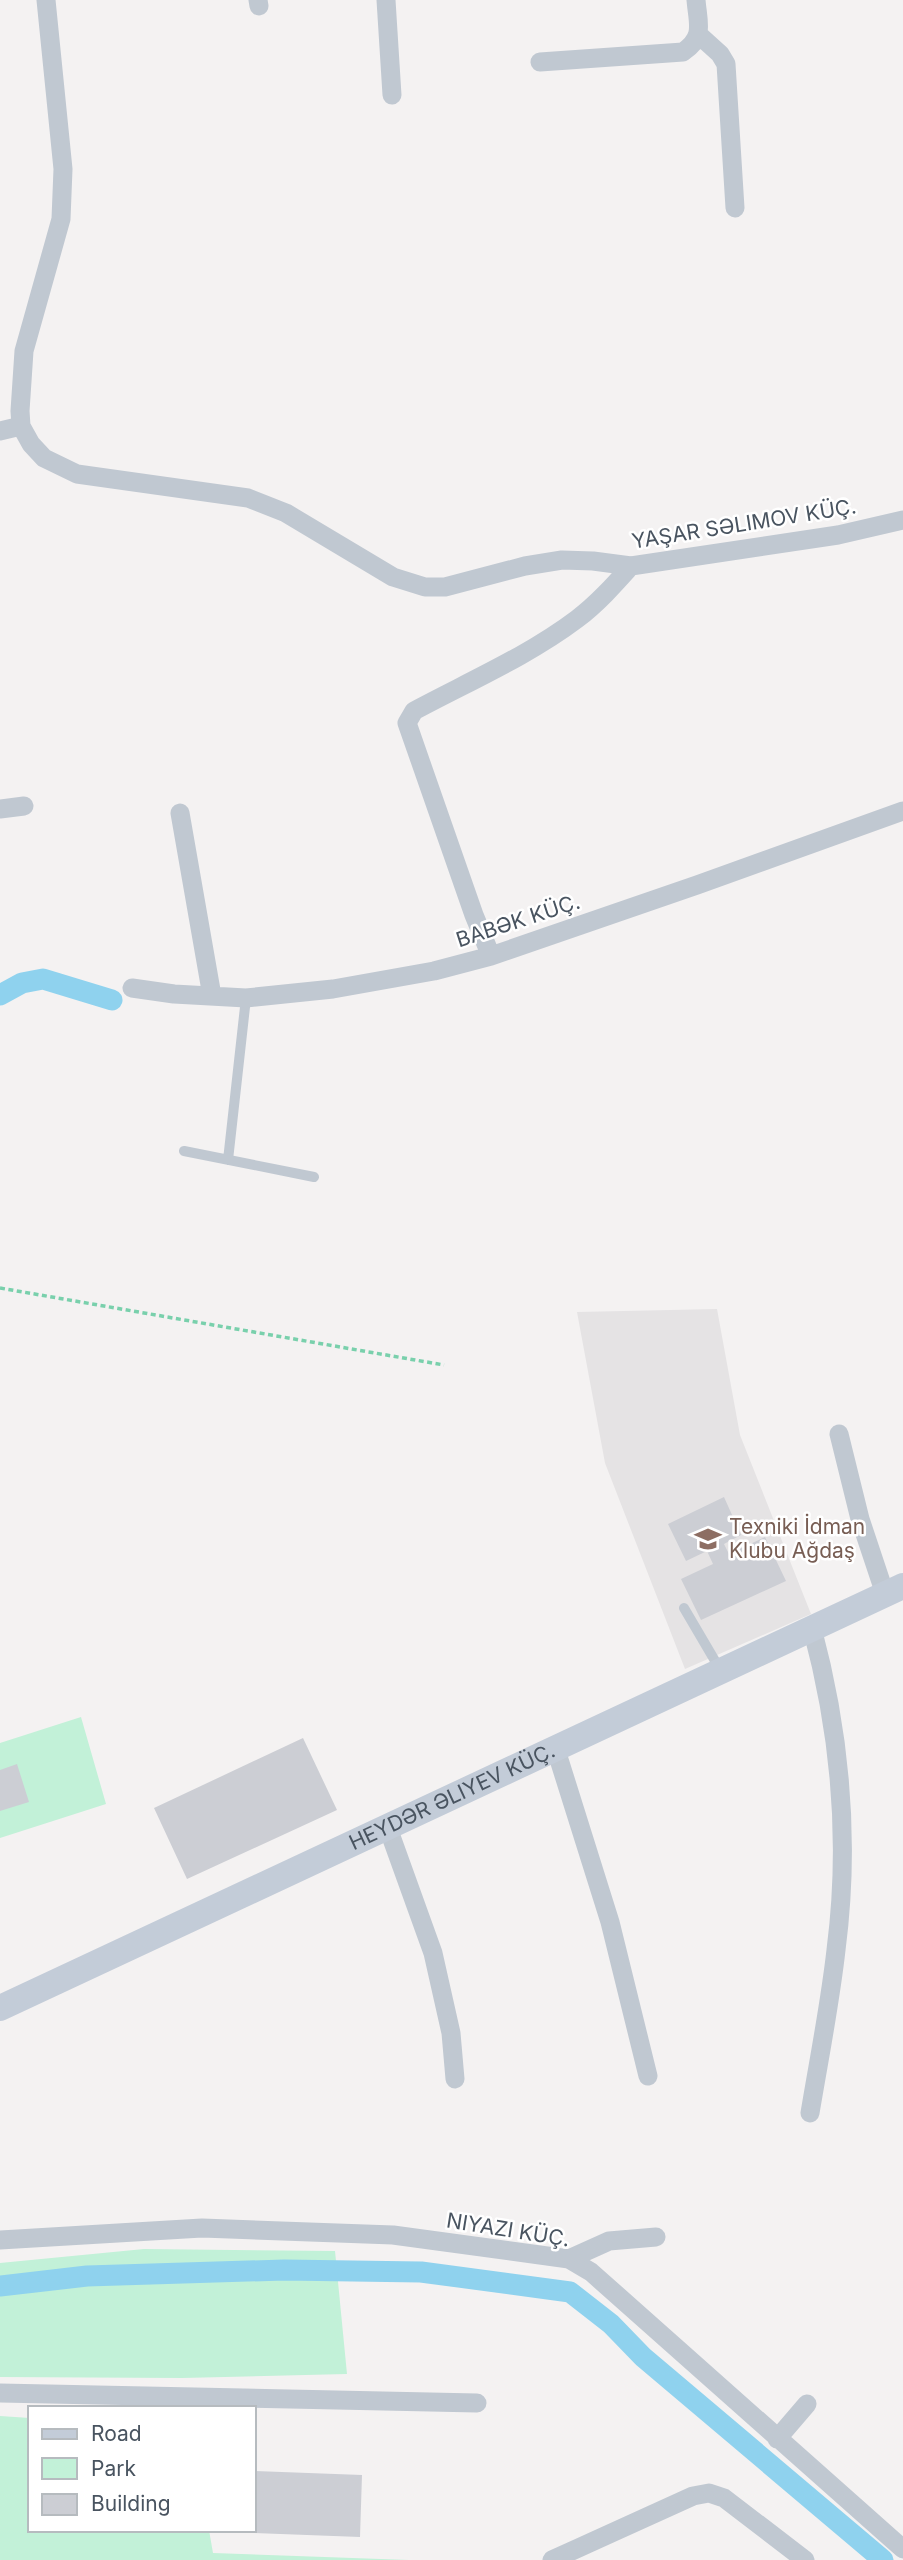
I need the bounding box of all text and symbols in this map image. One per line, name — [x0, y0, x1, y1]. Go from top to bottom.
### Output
street label: YAŞAR SƏLIMOV KÜÇ. — [630, 492, 858, 554]
street label: BABƏK KÜÇ. — [452, 888, 583, 952]
place label: Texniki İdman Klubu Ağdaş — [729, 1513, 865, 1563]
school or university icon: Texniki İdman Klubu Ağdaş — [693, 1524, 723, 1554]
street label: HEYDƏR ƏLIYEV KÜÇ. — [345, 1737, 559, 1855]
street label: NIYAZI KÜÇ. — [445, 2206, 572, 2252]
legend — [28, 2406, 256, 2532]
text: Road — [91, 2421, 142, 2446]
text: Park — [91, 2456, 136, 2481]
text: Building — [91, 2491, 171, 2516]

